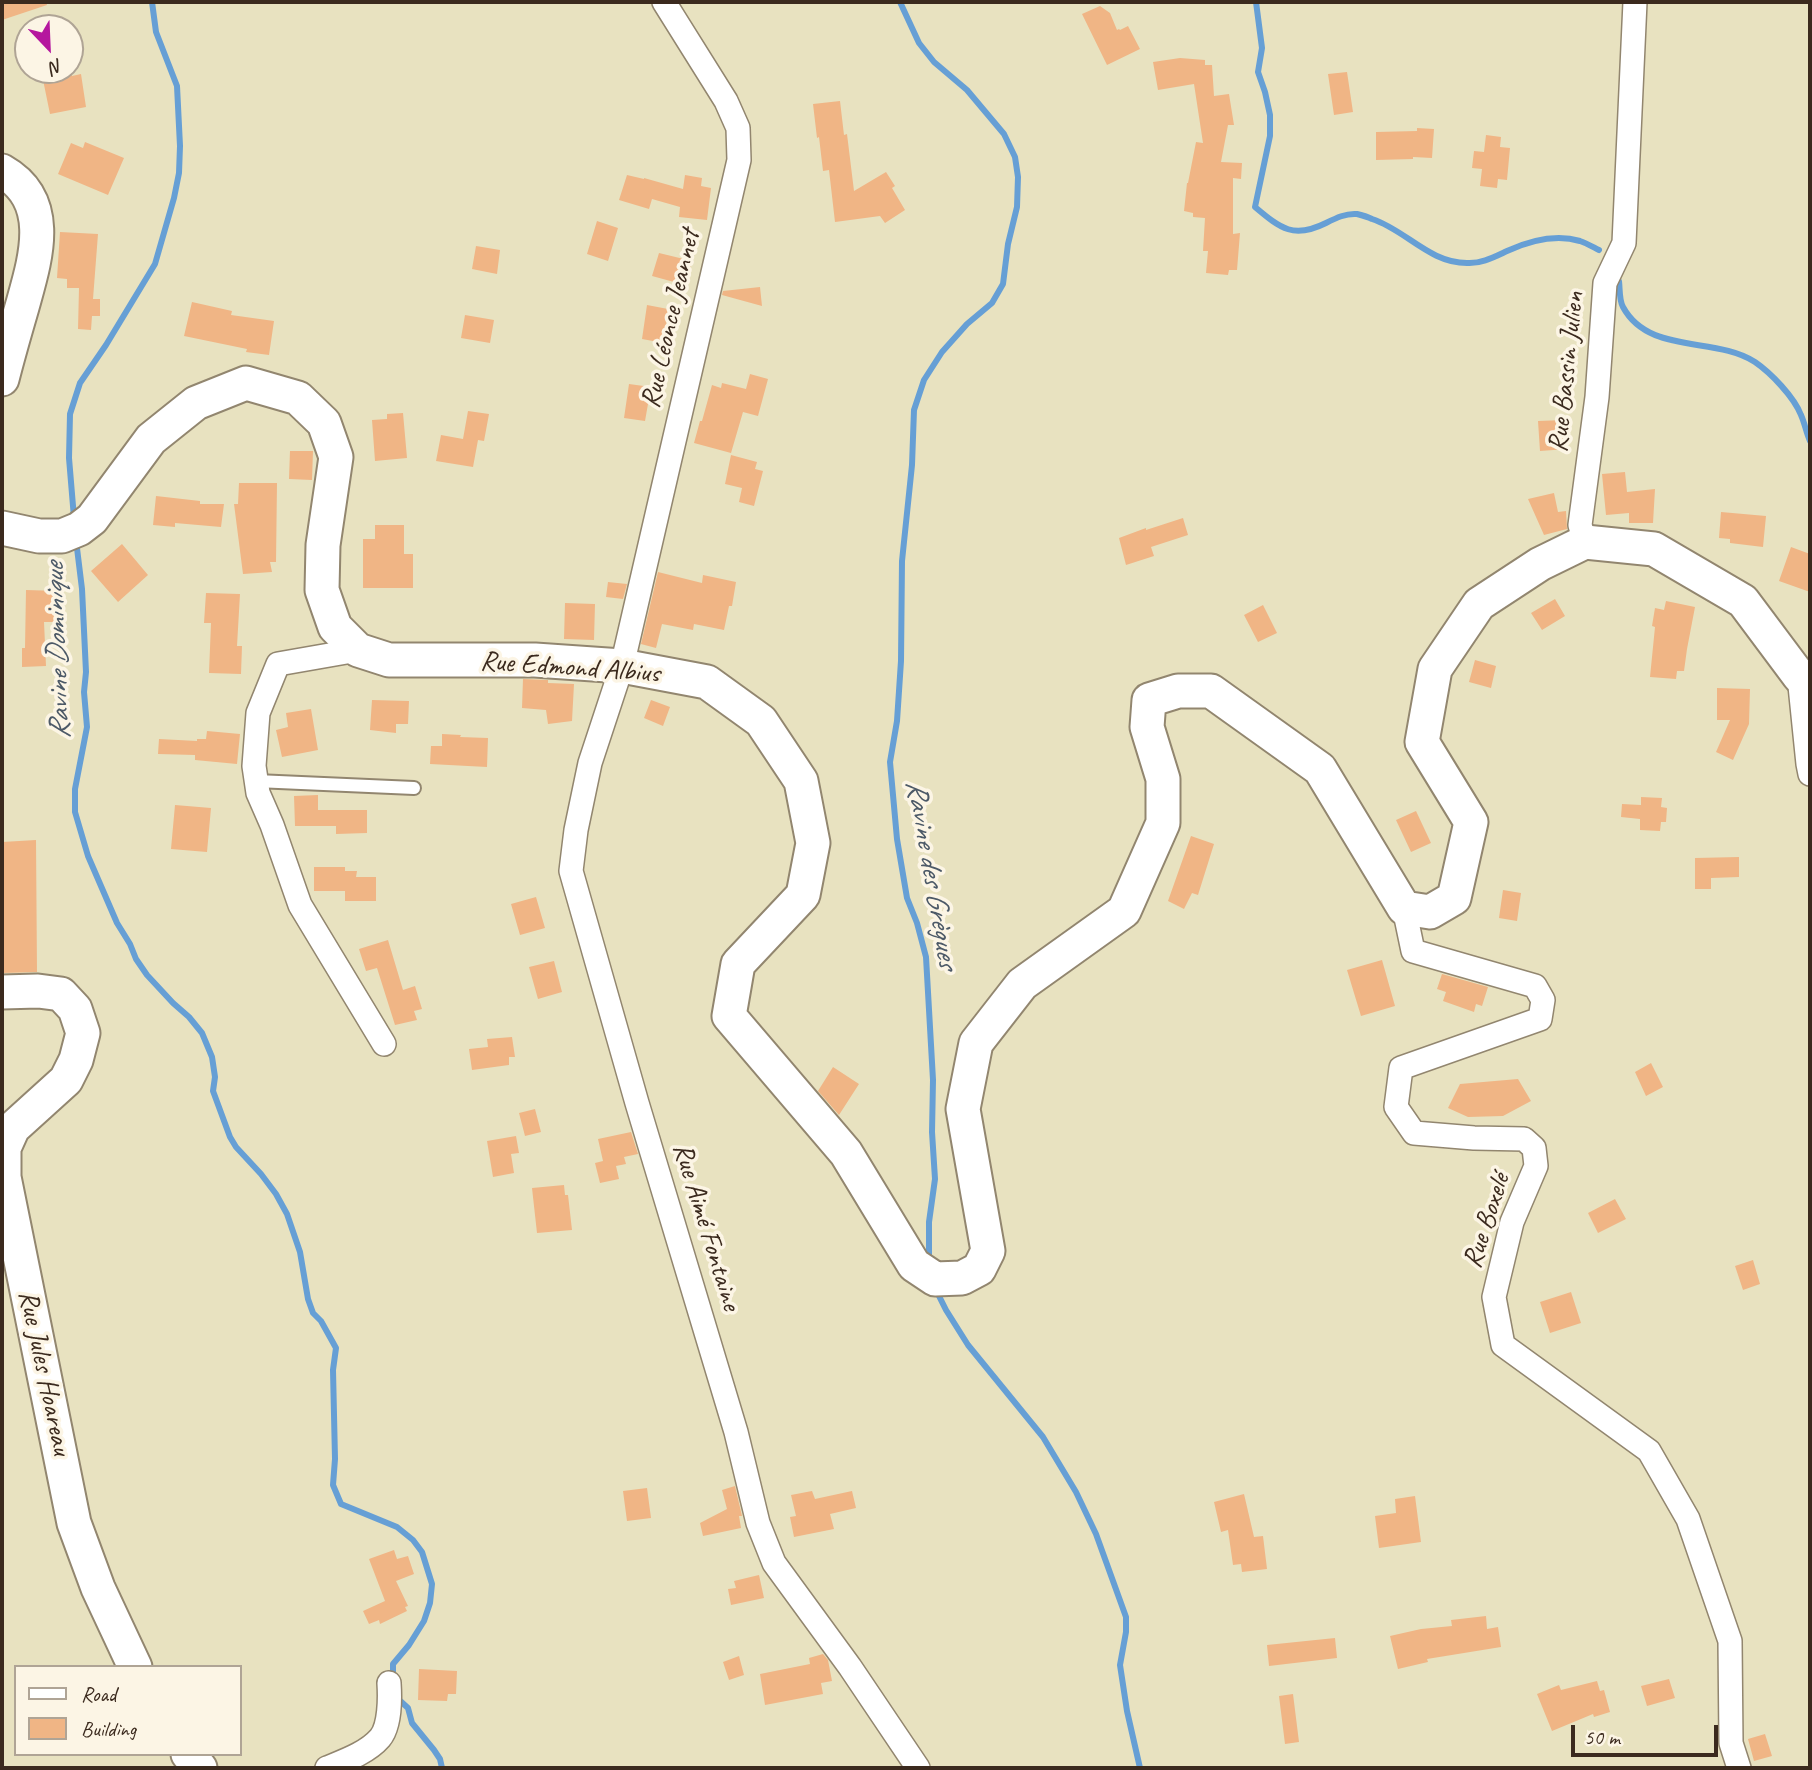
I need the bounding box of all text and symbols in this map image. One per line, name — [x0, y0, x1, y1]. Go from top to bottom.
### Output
north arrow — [14, 14, 84, 84]
text: N — [46, 53, 67, 80]
street label: Rue Léonce Jeannet — [634, 227, 708, 411]
street label: Rue Bassin Julien — [1542, 290, 1592, 454]
water label: Ravine Dominique — [37, 562, 79, 740]
street label: Rue Edmond Albius — [479, 645, 661, 691]
water label: Ravine des Grègues — [897, 777, 965, 971]
street label: Rue Aimé Fontaine — [665, 1139, 747, 1315]
street label: Rue Boxelé — [1456, 1169, 1518, 1273]
street label: Rue Jules Hoareau — [10, 1287, 78, 1459]
legend — [14, 1665, 242, 1756]
text: Road — [81, 1681, 116, 1707]
scale bar — [1574, 1710, 1721, 1754]
text: Building — [81, 1716, 136, 1742]
text: 50 m — [1584, 1724, 1620, 1750]

